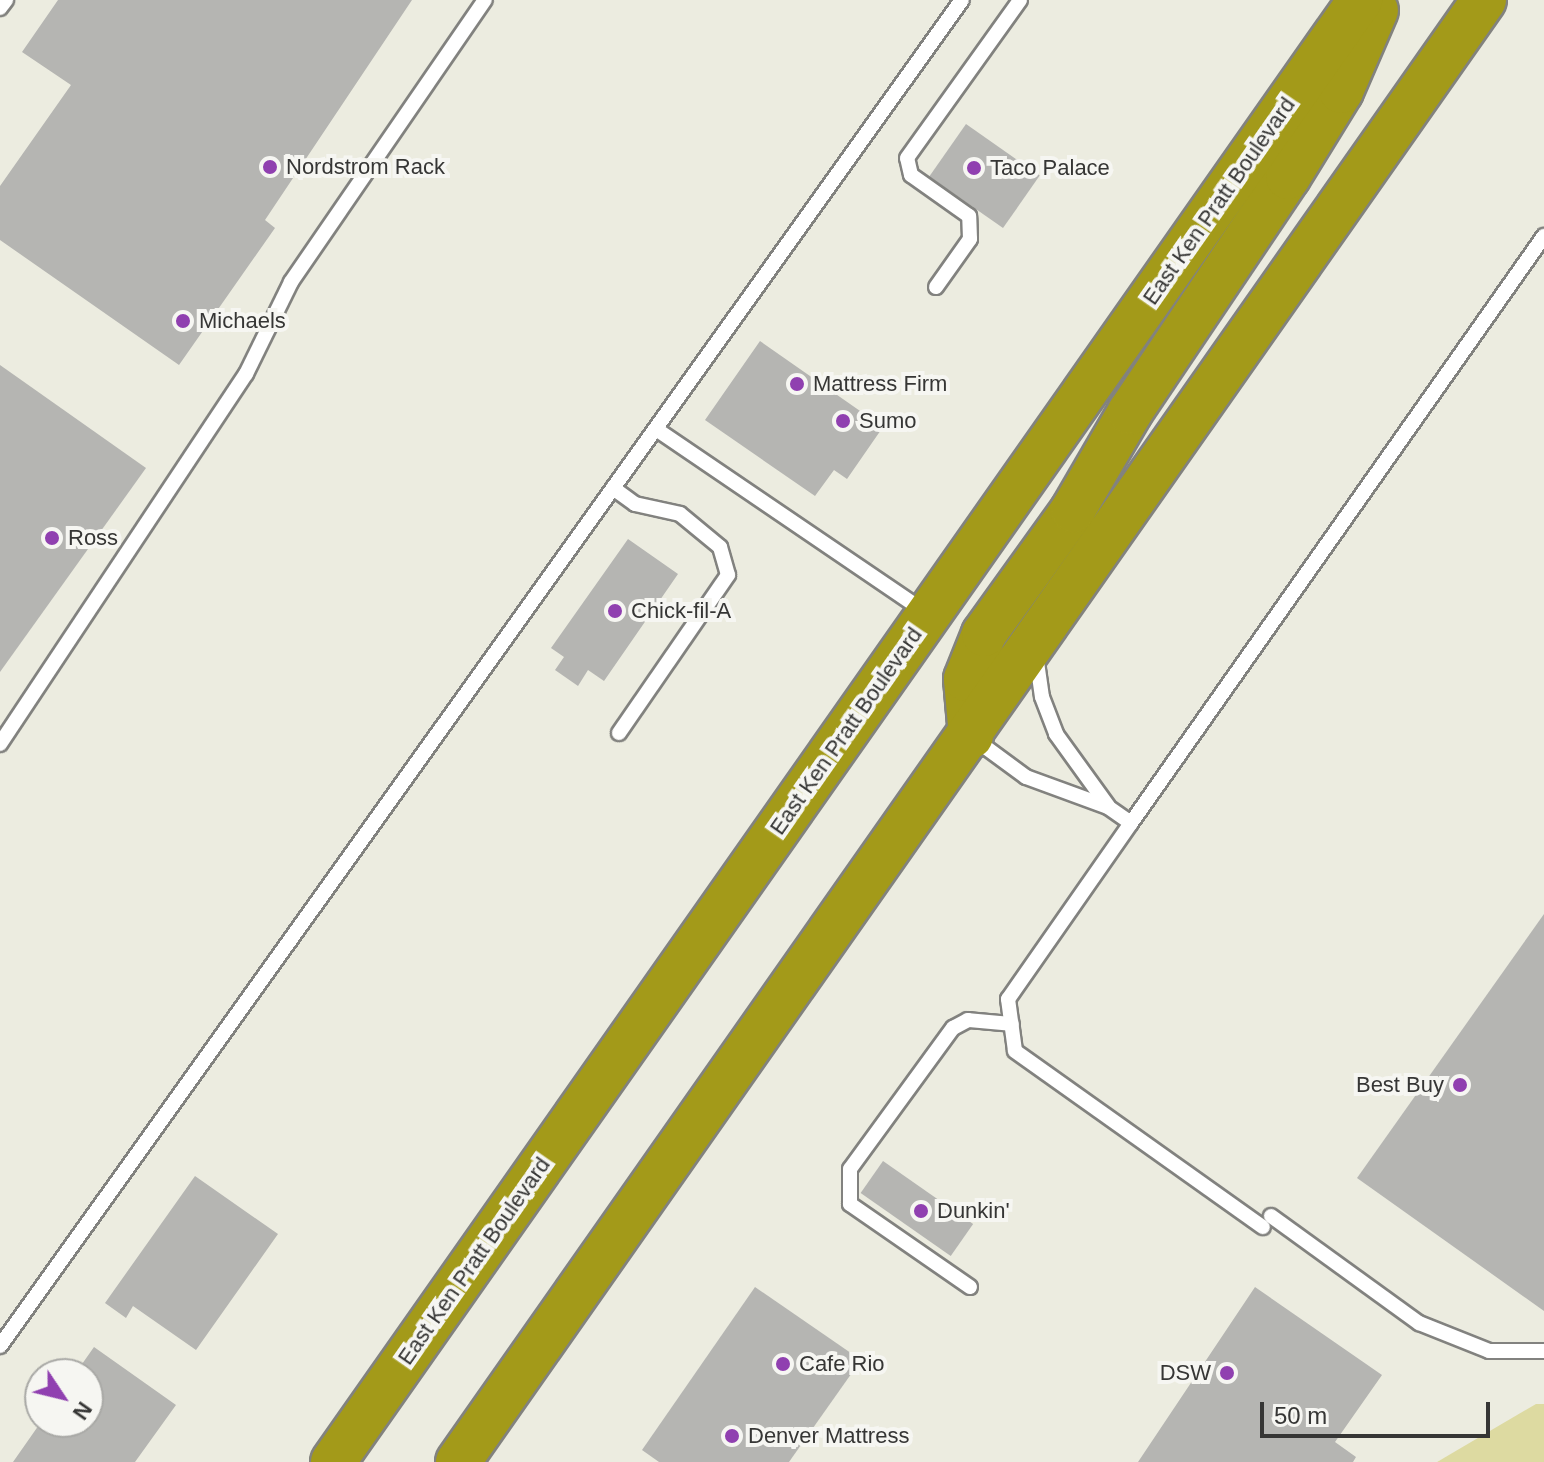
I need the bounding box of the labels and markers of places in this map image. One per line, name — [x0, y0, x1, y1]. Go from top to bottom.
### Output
place label: Nordstrom Rack — [286, 154, 445, 180]
place label: Taco Palace — [990, 155, 1110, 181]
marker: Nordstrom Rack — [261, 158, 279, 176]
marker: Taco Palace — [965, 159, 983, 177]
place label: Michaels — [199, 308, 286, 334]
marker: Michaels — [174, 312, 192, 330]
place label: Mattress Firm — [813, 371, 947, 397]
marker: Mattress Firm — [788, 375, 806, 393]
place label: Sumo — [859, 408, 916, 434]
marker: Sumo — [834, 412, 852, 430]
place label: Ross — [68, 525, 118, 551]
marker: Ross — [43, 529, 61, 547]
place label: Chick-fil-A — [631, 598, 731, 624]
marker: Chick-fil-A — [606, 602, 624, 620]
place label: Best Buy — [1356, 1072, 1444, 1098]
marker: Best Buy — [1451, 1076, 1469, 1094]
place label: Dunkin' — [937, 1198, 1010, 1224]
marker: Dunkin' — [912, 1202, 930, 1220]
place label: Cafe Rio — [799, 1351, 885, 1377]
marker: Cafe Rio — [774, 1355, 792, 1373]
place label: DSW — [1160, 1360, 1211, 1386]
marker: DSW — [1218, 1364, 1236, 1382]
place label: Denver Mattress — [748, 1423, 909, 1449]
marker: Denver Mattress — [723, 1427, 741, 1445]

